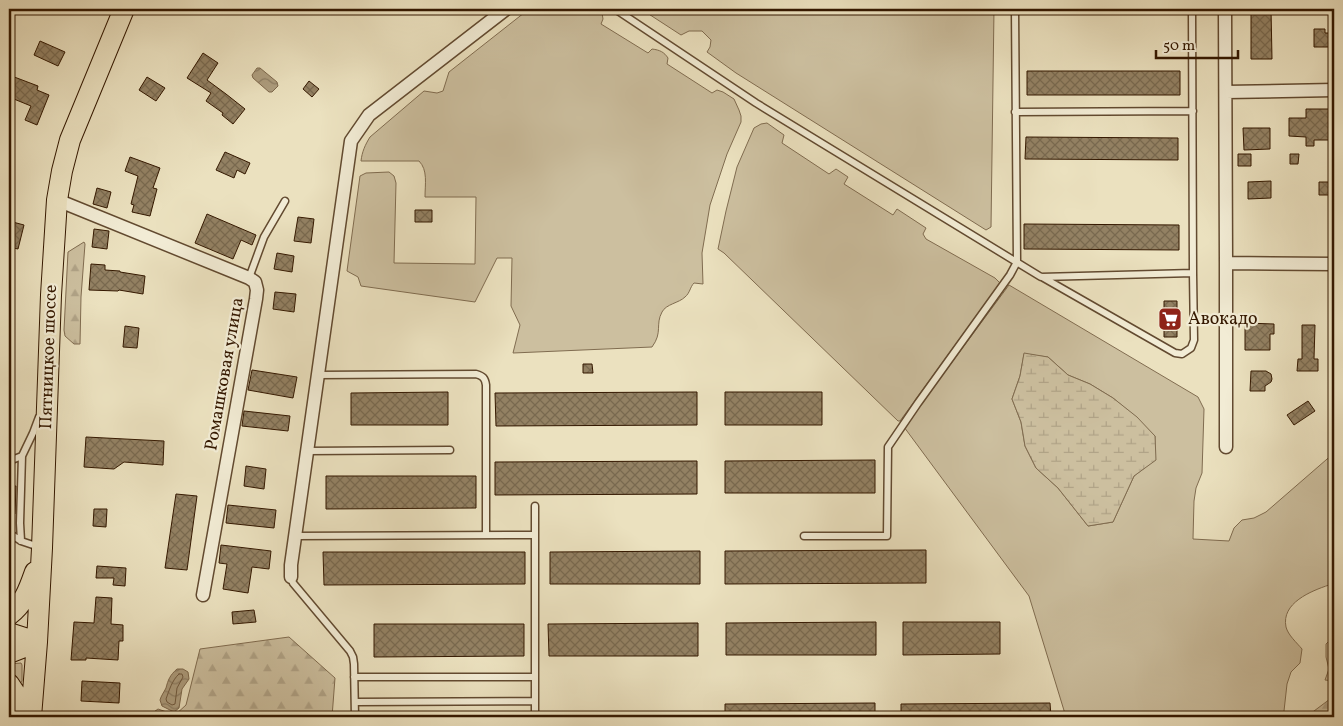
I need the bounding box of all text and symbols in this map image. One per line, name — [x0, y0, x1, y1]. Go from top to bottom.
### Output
scale bar — [1156, 28, 1238, 60]
text: 50 m — [1163, 36, 1195, 57]
street label: Пятницкое шоссе — [34, 284, 64, 430]
street label: Ромашковая улица — [199, 295, 251, 453]
supermarket icon: Авокадо — [1157, 306, 1183, 332]
place label: Авокадо — [1188, 307, 1258, 332]

